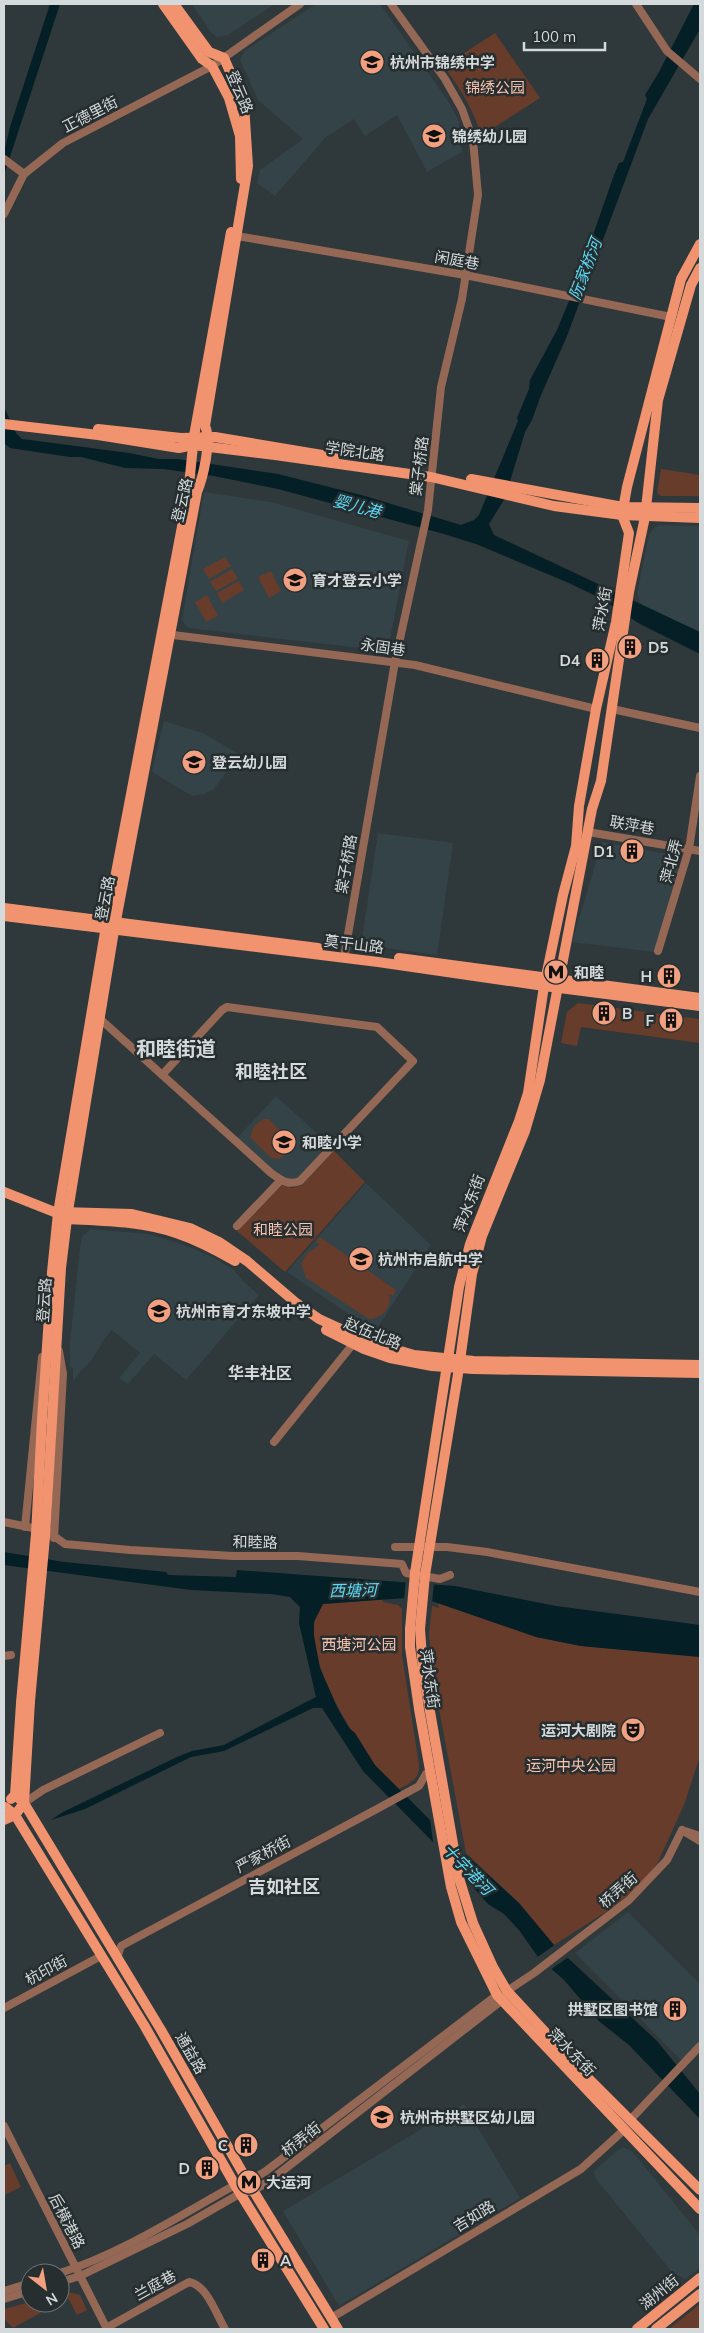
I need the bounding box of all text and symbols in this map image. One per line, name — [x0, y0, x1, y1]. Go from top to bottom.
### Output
scale bar — [524, 20, 605, 52]
text: 100 m — [532, 27, 576, 46]
school or university icon: 杭州市锦绣中学 — [359, 49, 385, 75]
place label: 杭州市锦绣中学 — [390, 53, 495, 72]
street label: 登云路 — [222, 68, 258, 116]
park label: 锦绣公园 — [465, 78, 525, 97]
street label: 正德里街 — [59, 92, 121, 136]
school or university icon: 锦绣幼儿园 — [421, 123, 447, 149]
place label: 锦绣幼儿园 — [452, 127, 527, 146]
water label: 阮家桥河 — [564, 233, 607, 302]
street label: 闲庭巷 — [433, 247, 481, 273]
street label: 棠子桥路 — [406, 435, 432, 497]
street label: 学院北路 — [324, 437, 386, 465]
street label: 登云路 — [168, 476, 196, 524]
water label: 婴儿港 — [331, 490, 385, 522]
school or university icon: 育才登云小学 — [282, 567, 308, 593]
place label: 育才登云小学 — [312, 571, 402, 590]
street label: 萍水街 — [589, 585, 615, 633]
street label: 永固巷 — [359, 634, 407, 660]
building icon: D5 — [617, 634, 643, 660]
place label: D5 — [648, 638, 668, 657]
building icon: D4 — [584, 647, 610, 673]
place label: D4 — [560, 651, 580, 670]
school or university icon: 登云幼儿园 — [181, 749, 207, 775]
place label: 登云幼儿园 — [212, 753, 287, 772]
street label: 联萍巷 — [608, 812, 656, 838]
street label: 棠子桥路 — [331, 833, 361, 895]
street label: 萍北弄 — [656, 837, 686, 885]
building icon: D1 — [619, 838, 645, 864]
place label: D1 — [594, 842, 614, 861]
street label: 登云路 — [91, 874, 119, 922]
street label: 莫干山路 — [323, 931, 385, 957]
metro station icon: 和睦 — [543, 959, 569, 985]
place label: 和睦 — [574, 963, 604, 982]
building icon: H — [656, 963, 682, 989]
place label: H — [640, 967, 652, 986]
building icon: B — [591, 1000, 617, 1026]
place label: B — [622, 1004, 632, 1023]
building icon: F — [658, 1007, 684, 1033]
place label: F — [645, 1011, 654, 1030]
district label: 和睦街道 — [136, 1036, 216, 1061]
district label: 和睦社区 — [235, 1060, 307, 1083]
school or university icon: 和睦小学 — [271, 1129, 297, 1155]
place label: 和睦小学 — [302, 1133, 362, 1152]
street label: 萍水东街 — [449, 1172, 489, 1234]
park label: 和睦公园 — [253, 1220, 313, 1239]
school or university icon: 杭州市启航中学 — [348, 1246, 374, 1272]
place label: 杭州市启航中学 — [378, 1250, 483, 1269]
street label: 登云路 — [33, 1277, 55, 1323]
school or university icon: 杭州市育才东坡中学 — [146, 1298, 172, 1324]
place label: 杭州市育才东坡中学 — [176, 1302, 311, 1321]
street label: 赵伍北路 — [342, 1313, 404, 1353]
district label: 华丰社区 — [228, 1363, 292, 1383]
street label: 和睦路 — [232, 1532, 278, 1552]
water label: 西塘河 — [329, 1580, 380, 1600]
park label: 西塘河公园 — [321, 1635, 397, 1654]
street label: 萍水东街 — [416, 1648, 444, 1710]
theatre icon: 运河大剧院 — [620, 1717, 646, 1743]
place label: 运河大剧院 — [541, 1721, 616, 1740]
park label: 运河中央公园 — [526, 1756, 616, 1775]
street label: 严家桥街 — [232, 1832, 294, 1876]
water label: 十字港河 — [439, 1839, 500, 1901]
street label: 桥弄街 — [595, 1868, 641, 1912]
district label: 吉如社区 — [248, 1875, 320, 1898]
street label: 杭印街 — [22, 1951, 70, 1989]
building icon: 拱墅区图书馆 — [662, 1996, 688, 2022]
place label: 拱墅区图书馆 — [568, 2000, 658, 2019]
street label: 萍水东街 — [544, 2024, 600, 2080]
street label: 通益路 — [172, 2029, 210, 2077]
school or university icon: 杭州市拱墅区幼儿园 — [369, 2104, 395, 2130]
place label: 杭州市拱墅区幼儿园 — [400, 2108, 535, 2127]
street label: 桥弄街 — [277, 2118, 325, 2160]
building icon: C — [233, 2132, 259, 2158]
place label: C — [218, 2136, 228, 2155]
building icon: D — [194, 2155, 220, 2181]
place label: D — [179, 2159, 190, 2178]
metro station icon: 大运河 — [236, 2169, 262, 2195]
place label: 大运河 — [266, 2173, 311, 2192]
street label: 后横港路 — [45, 2190, 89, 2252]
street label: 吉如路 — [450, 2196, 498, 2236]
building icon: A — [250, 2247, 276, 2273]
place label: A — [280, 2251, 292, 2270]
north arrow — [20, 2263, 70, 2313]
street label: 兰庭巷 — [131, 2266, 179, 2304]
street label: 湖州街 — [636, 2270, 682, 2314]
text: N — [43, 2289, 61, 2310]

